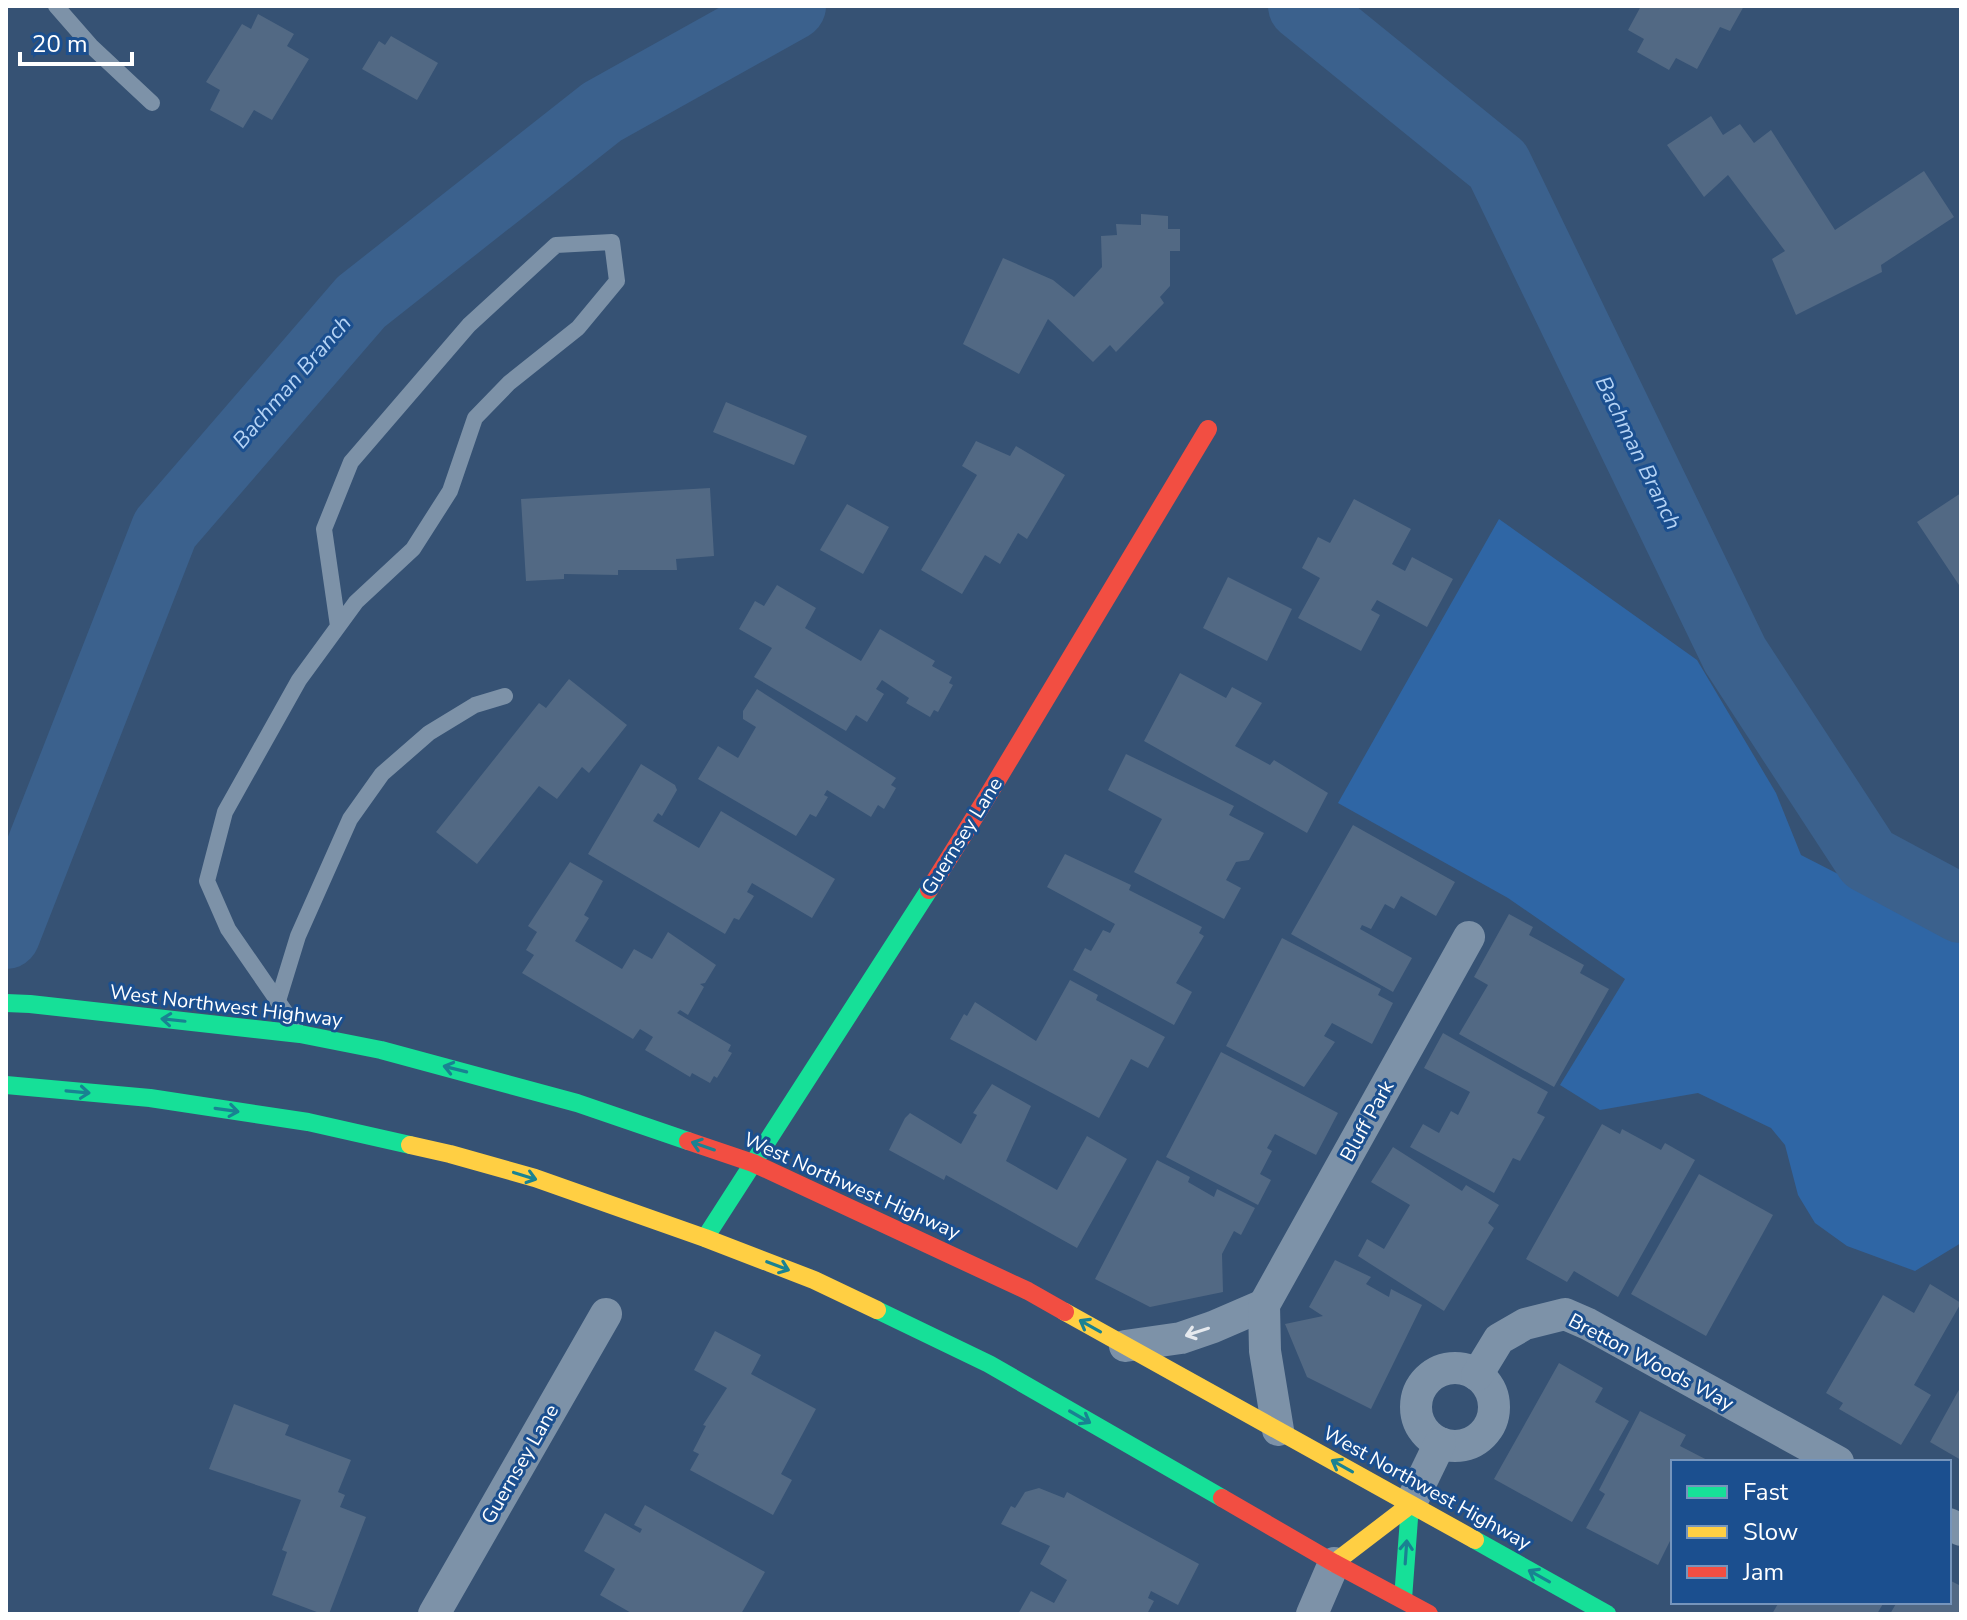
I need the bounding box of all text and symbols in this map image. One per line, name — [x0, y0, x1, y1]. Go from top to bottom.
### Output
scale bar — [20, 16, 132, 66]
text: 20 m — [32, 28, 88, 60]
water label: Bachman Branch — [226, 309, 358, 455]
water label: Bachman Branch — [1588, 371, 1688, 535]
street label: Guernsey Lane — [915, 772, 1009, 900]
street label: West Northwest Highway — [108, 978, 345, 1034]
one-way arrow — [160, 1013, 187, 1028]
one-way arrow — [442, 1061, 468, 1076]
street label: Bluff Park — [1334, 1075, 1401, 1166]
one-way arrow — [64, 1084, 91, 1099]
one-way arrow — [214, 1103, 239, 1118]
street label: West Northwest Highway — [740, 1126, 965, 1246]
one-way arrow — [691, 1137, 716, 1152]
one-way arrow — [512, 1169, 538, 1184]
one-way arrow — [765, 1260, 790, 1274]
street label: Bretton Woods Way — [1564, 1307, 1739, 1417]
one-way arrow — [1079, 1318, 1103, 1333]
one-way arrow — [1185, 1326, 1210, 1341]
street label: Guernsey Lane — [475, 1399, 565, 1529]
one-way arrow — [1068, 1410, 1092, 1425]
street label: West Northwest Highway — [1318, 1419, 1537, 1557]
one-way arrow — [1331, 1458, 1354, 1474]
legend — [1671, 1460, 1951, 1604]
text: Fast — [1743, 1476, 1789, 1508]
text: Slow — [1743, 1516, 1798, 1548]
one-way arrow — [1399, 1539, 1414, 1566]
text: Jam — [1742, 1556, 1784, 1588]
one-way arrow — [1528, 1568, 1551, 1584]

